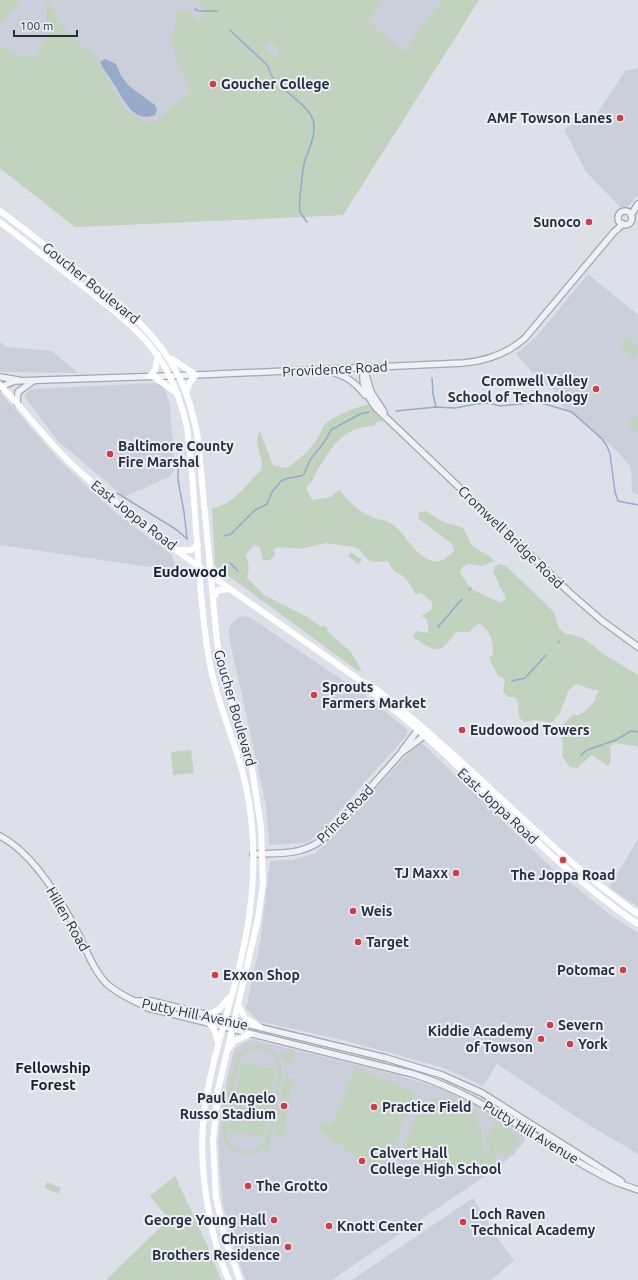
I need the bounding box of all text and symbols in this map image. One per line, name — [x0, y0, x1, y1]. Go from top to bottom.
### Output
scale bar — [14, 12, 77, 38]
text: 100 m — [20, 19, 53, 32]
place label: Goucher College — [221, 76, 330, 92]
marker: Goucher College — [208, 79, 218, 89]
place label: AMF Towson Lanes — [487, 110, 612, 126]
marker: AMF Towson Lanes — [615, 113, 625, 123]
place label: Sunoco — [533, 214, 581, 230]
marker: Sunoco — [584, 217, 594, 227]
street label: Goucher Boulevard — [39, 239, 143, 327]
street label: Providence Road — [282, 358, 388, 380]
place label: Cromwell Valley School of Technology — [448, 373, 589, 405]
marker: Cromwell Valley School of Technology — [591, 384, 601, 394]
place label: Baltimore County Fire Marshal — [118, 438, 234, 470]
marker: Baltimore County Fire Marshal — [105, 449, 115, 459]
street label: East Joppa Road — [88, 477, 180, 553]
street label: Cromwell Bridge Road — [455, 483, 567, 591]
district label: Eudowood — [153, 563, 227, 580]
street label: Goucher Boulevard — [211, 648, 259, 768]
place label: Sprouts Farmers Market — [322, 679, 426, 711]
marker: Sprouts Farmers Market — [309, 690, 319, 700]
place label: Eudowood Towers — [470, 722, 590, 738]
marker: Eudowood Towers — [457, 725, 467, 735]
street label: East Joppa Road — [455, 765, 541, 847]
street label: Prince Road — [313, 782, 377, 846]
marker: The Joppa Road — [558, 855, 568, 865]
place label: TJ Maxx — [395, 865, 448, 881]
place label: The Joppa Road — [511, 867, 615, 883]
marker: TJ Maxx — [451, 868, 461, 878]
street label: Hillen Road — [43, 884, 93, 954]
place label: Weis — [361, 903, 393, 919]
marker: Weis — [348, 906, 358, 916]
place label: Target — [366, 934, 409, 950]
marker: Target — [353, 937, 363, 947]
place label: Potomac — [557, 962, 615, 978]
marker: Potomac — [618, 965, 628, 975]
place label: Exxon Shop — [223, 967, 300, 983]
marker: Exxon Shop — [210, 970, 220, 980]
street label: Putty Hill Avenue — [140, 995, 250, 1033]
place label: Severn — [558, 1017, 603, 1033]
marker: Severn — [545, 1020, 555, 1030]
place label: Kiddie Academy of Towson — [428, 1023, 534, 1055]
marker: Kiddie Academy of Towson — [536, 1034, 546, 1044]
place label: York — [578, 1036, 608, 1052]
marker: York — [565, 1039, 575, 1049]
district label: Fellowship Forest — [15, 1059, 91, 1093]
place label: Paul Angelo Russo Stadium — [180, 1090, 276, 1122]
street label: Putty Hill Avenue — [480, 1097, 582, 1167]
place label: Practice Field — [382, 1099, 471, 1115]
marker: Paul Angelo Russo Stadium — [279, 1101, 289, 1111]
marker: Practice Field — [369, 1102, 379, 1112]
place label: Calvert Hall College High School — [370, 1145, 501, 1177]
marker: Calvert Hall College High School — [357, 1156, 367, 1166]
place label: The Grotto — [256, 1178, 328, 1194]
marker: The Grotto — [243, 1181, 253, 1191]
place label: Loch Raven Technical Academy — [471, 1206, 596, 1238]
place label: George Young Hall — [144, 1212, 266, 1228]
marker: George Young Hall — [269, 1215, 279, 1225]
marker: Loch Raven Technical Academy — [458, 1217, 468, 1227]
place label: Knott Center — [337, 1218, 423, 1234]
marker: Knott Center — [324, 1221, 334, 1231]
place label: Christian Brothers Residence — [152, 1231, 280, 1263]
marker: Christian Brothers Residence — [283, 1242, 293, 1252]

